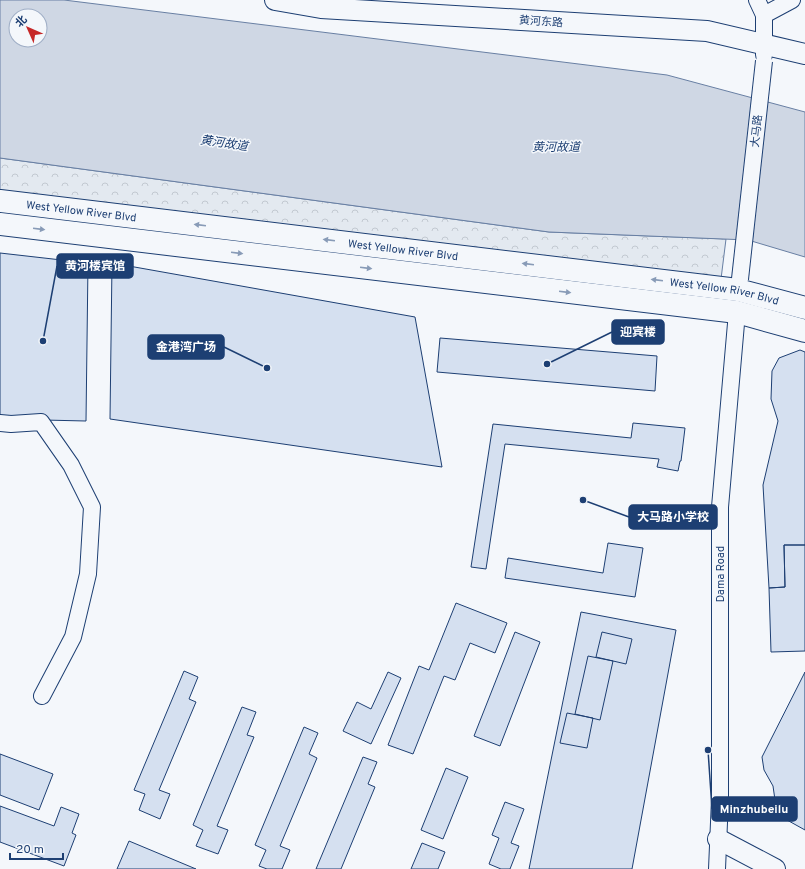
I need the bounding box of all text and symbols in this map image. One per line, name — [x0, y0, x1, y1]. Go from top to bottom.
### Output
north arrow — [8, 8, 48, 48]
text: 北 — [13, 13, 30, 30]
street label: 黄河东路 — [518, 13, 563, 31]
street label: 大马路 — [748, 114, 766, 148]
water label: 黄河故道 — [199, 133, 251, 156]
water label: 黄河故道 — [532, 140, 582, 156]
street label: West Yellow River Blvd — [25, 198, 137, 225]
one-way arrow — [194, 222, 206, 228]
one-way arrow — [33, 226, 45, 232]
one-way arrow — [323, 237, 336, 243]
street label: West Yellow River Blvd — [347, 237, 459, 264]
one-way arrow — [231, 250, 243, 256]
callout: 黄河楼宾馆 — [57, 254, 133, 278]
text: 黄河楼宾馆 — [65, 259, 125, 275]
one-way arrow — [522, 261, 534, 267]
one-way arrow — [360, 265, 372, 271]
street label: West Yellow River Blvd — [669, 276, 780, 309]
one-way arrow — [651, 277, 663, 283]
one-way arrow — [559, 289, 571, 295]
callout: 迎宾楼 — [612, 320, 664, 344]
text: 迎宾楼 — [620, 325, 656, 341]
callout: 金港湾广场 — [148, 335, 224, 359]
text: 金港湾广场 — [156, 340, 216, 356]
callout: 大马路小学校 — [629, 505, 717, 529]
text: 大马路小学校 — [637, 510, 709, 526]
street label: Dama Road — [714, 546, 728, 602]
callout: Minzhubeilu — [712, 797, 797, 821]
text: Minzhubeilu — [720, 802, 788, 818]
scale bar — [10, 835, 63, 861]
text: 20 m — [16, 842, 44, 858]

